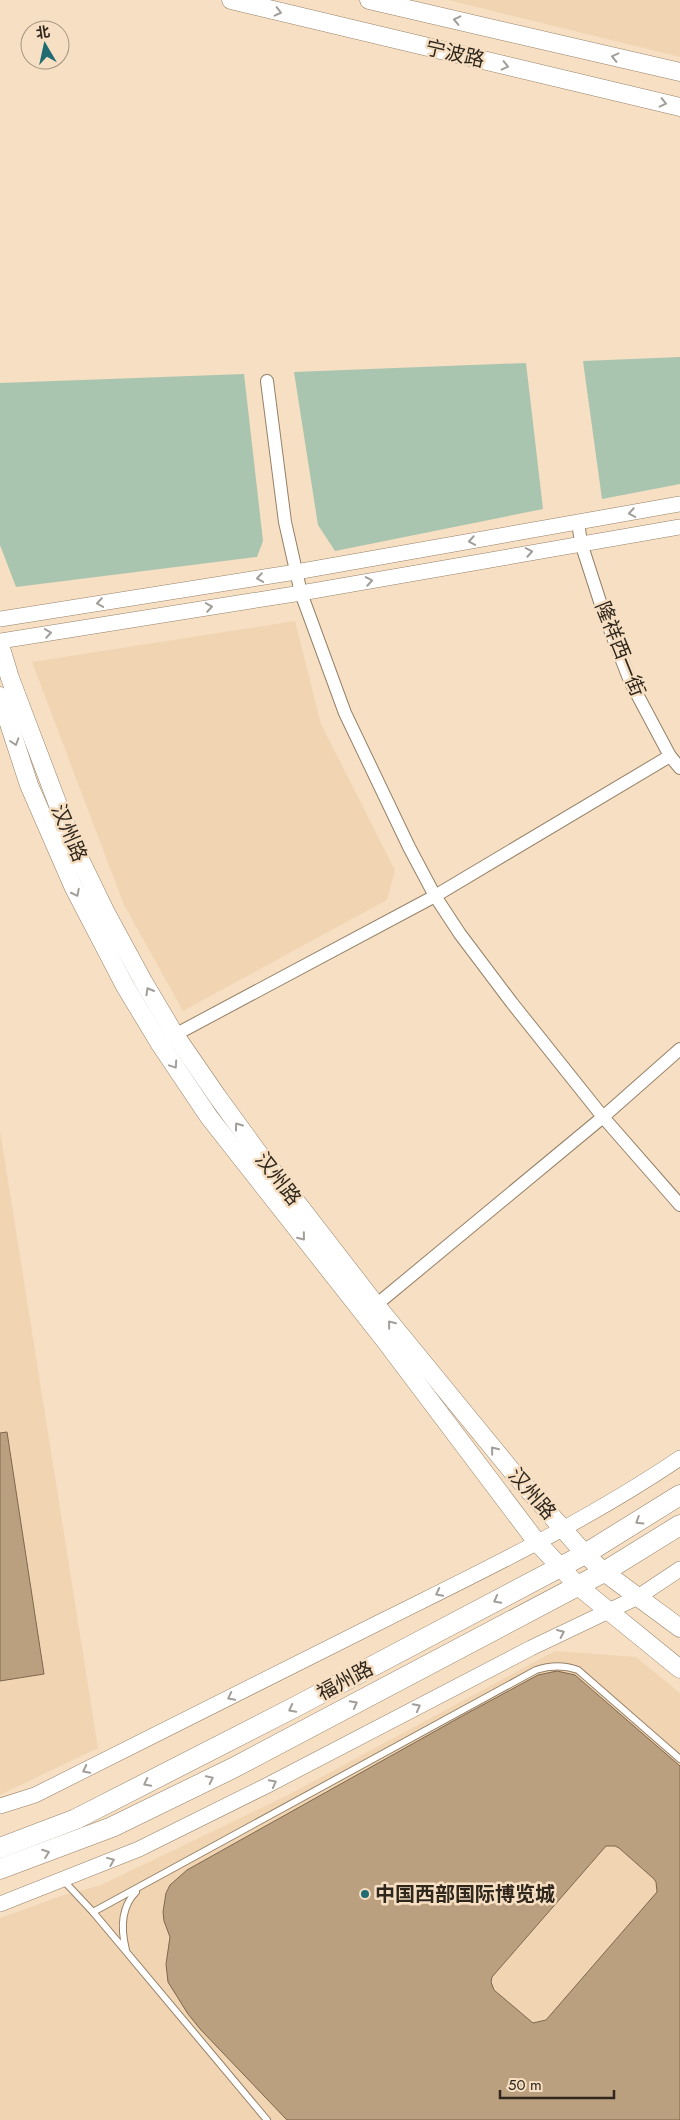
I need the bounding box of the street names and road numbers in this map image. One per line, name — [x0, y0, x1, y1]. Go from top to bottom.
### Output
street label: 宁波路 — [423, 33, 487, 75]
street label: 隆祥西一街 — [588, 597, 652, 701]
street label: 汉州路 — [44, 800, 94, 866]
street label: 汉州路 — [248, 1146, 308, 1212]
street label: 汉州路 — [501, 1462, 563, 1526]
street label: 福州路 — [312, 1654, 378, 1708]

